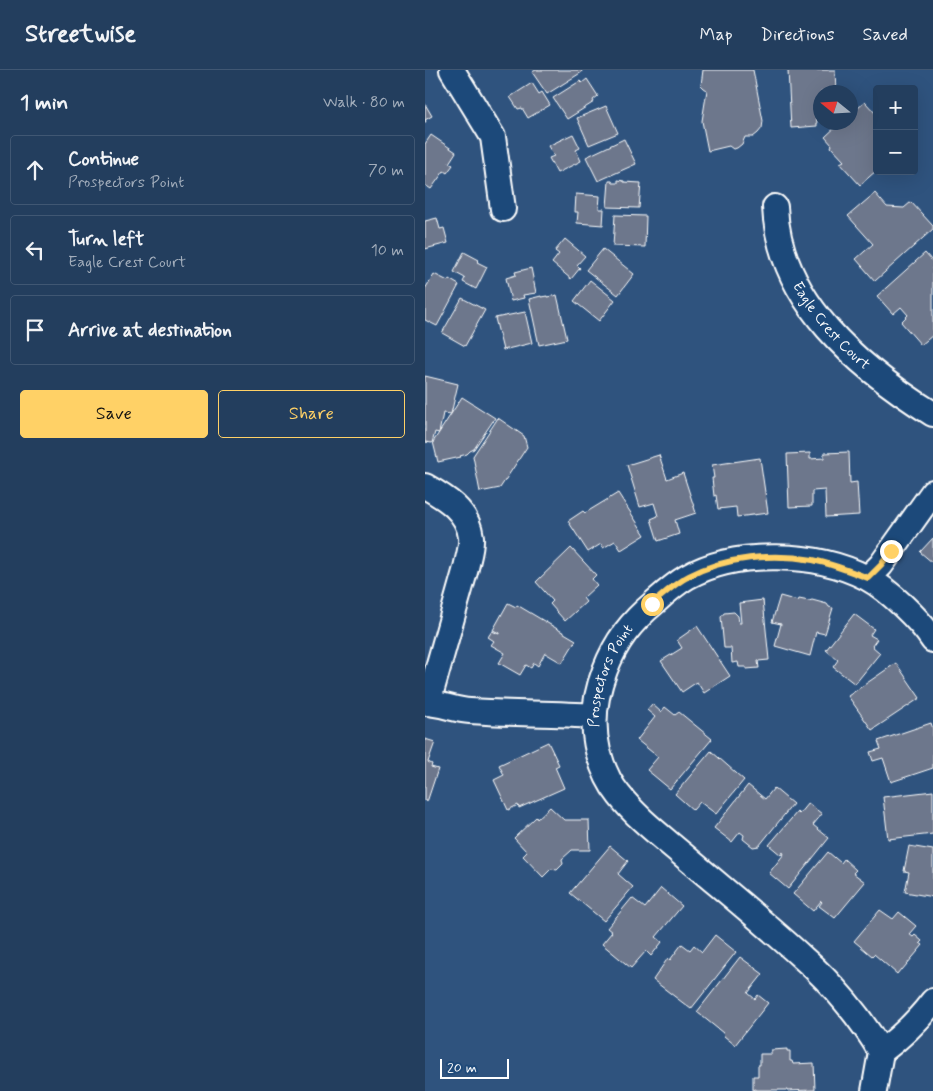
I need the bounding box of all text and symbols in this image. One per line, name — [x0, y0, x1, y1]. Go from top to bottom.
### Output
text: Streetwise — [25, 19, 136, 50]
text: Map — [700, 23, 733, 47]
text: Directions — [761, 23, 835, 47]
text: Saved — [863, 23, 908, 47]
north arrow — [813, 85, 858, 130]
map controls — [873, 85, 918, 175]
button: + — [873, 85, 918, 130]
text: 1 min — [20, 89, 68, 117]
text: Walk · 80 m — [323, 92, 405, 113]
button: − — [873, 130, 918, 175]
text: Continue — [68, 147, 139, 172]
icon: ahead — [21, 156, 49, 184]
text: 70 m — [368, 160, 404, 181]
text: Prospectors Point — [68, 172, 184, 193]
text: Turn left — [68, 227, 144, 252]
icon: left — [21, 236, 49, 264]
text: 10 m — [371, 240, 404, 261]
text: Eagle Crest Court — [68, 252, 186, 273]
street label: Eagle Crest Court — [787, 278, 874, 375]
icon: arrive — [21, 316, 49, 344]
text: Arrive at destination — [68, 318, 232, 343]
button: Save — [20, 390, 208, 438]
button: Share — [218, 390, 405, 438]
route end — [880, 540, 903, 563]
route start — [641, 593, 664, 616]
street label: Prospectors Point — [584, 620, 638, 727]
scale bar — [440, 1056, 509, 1079]
text: 20 m — [447, 1059, 477, 1077]

